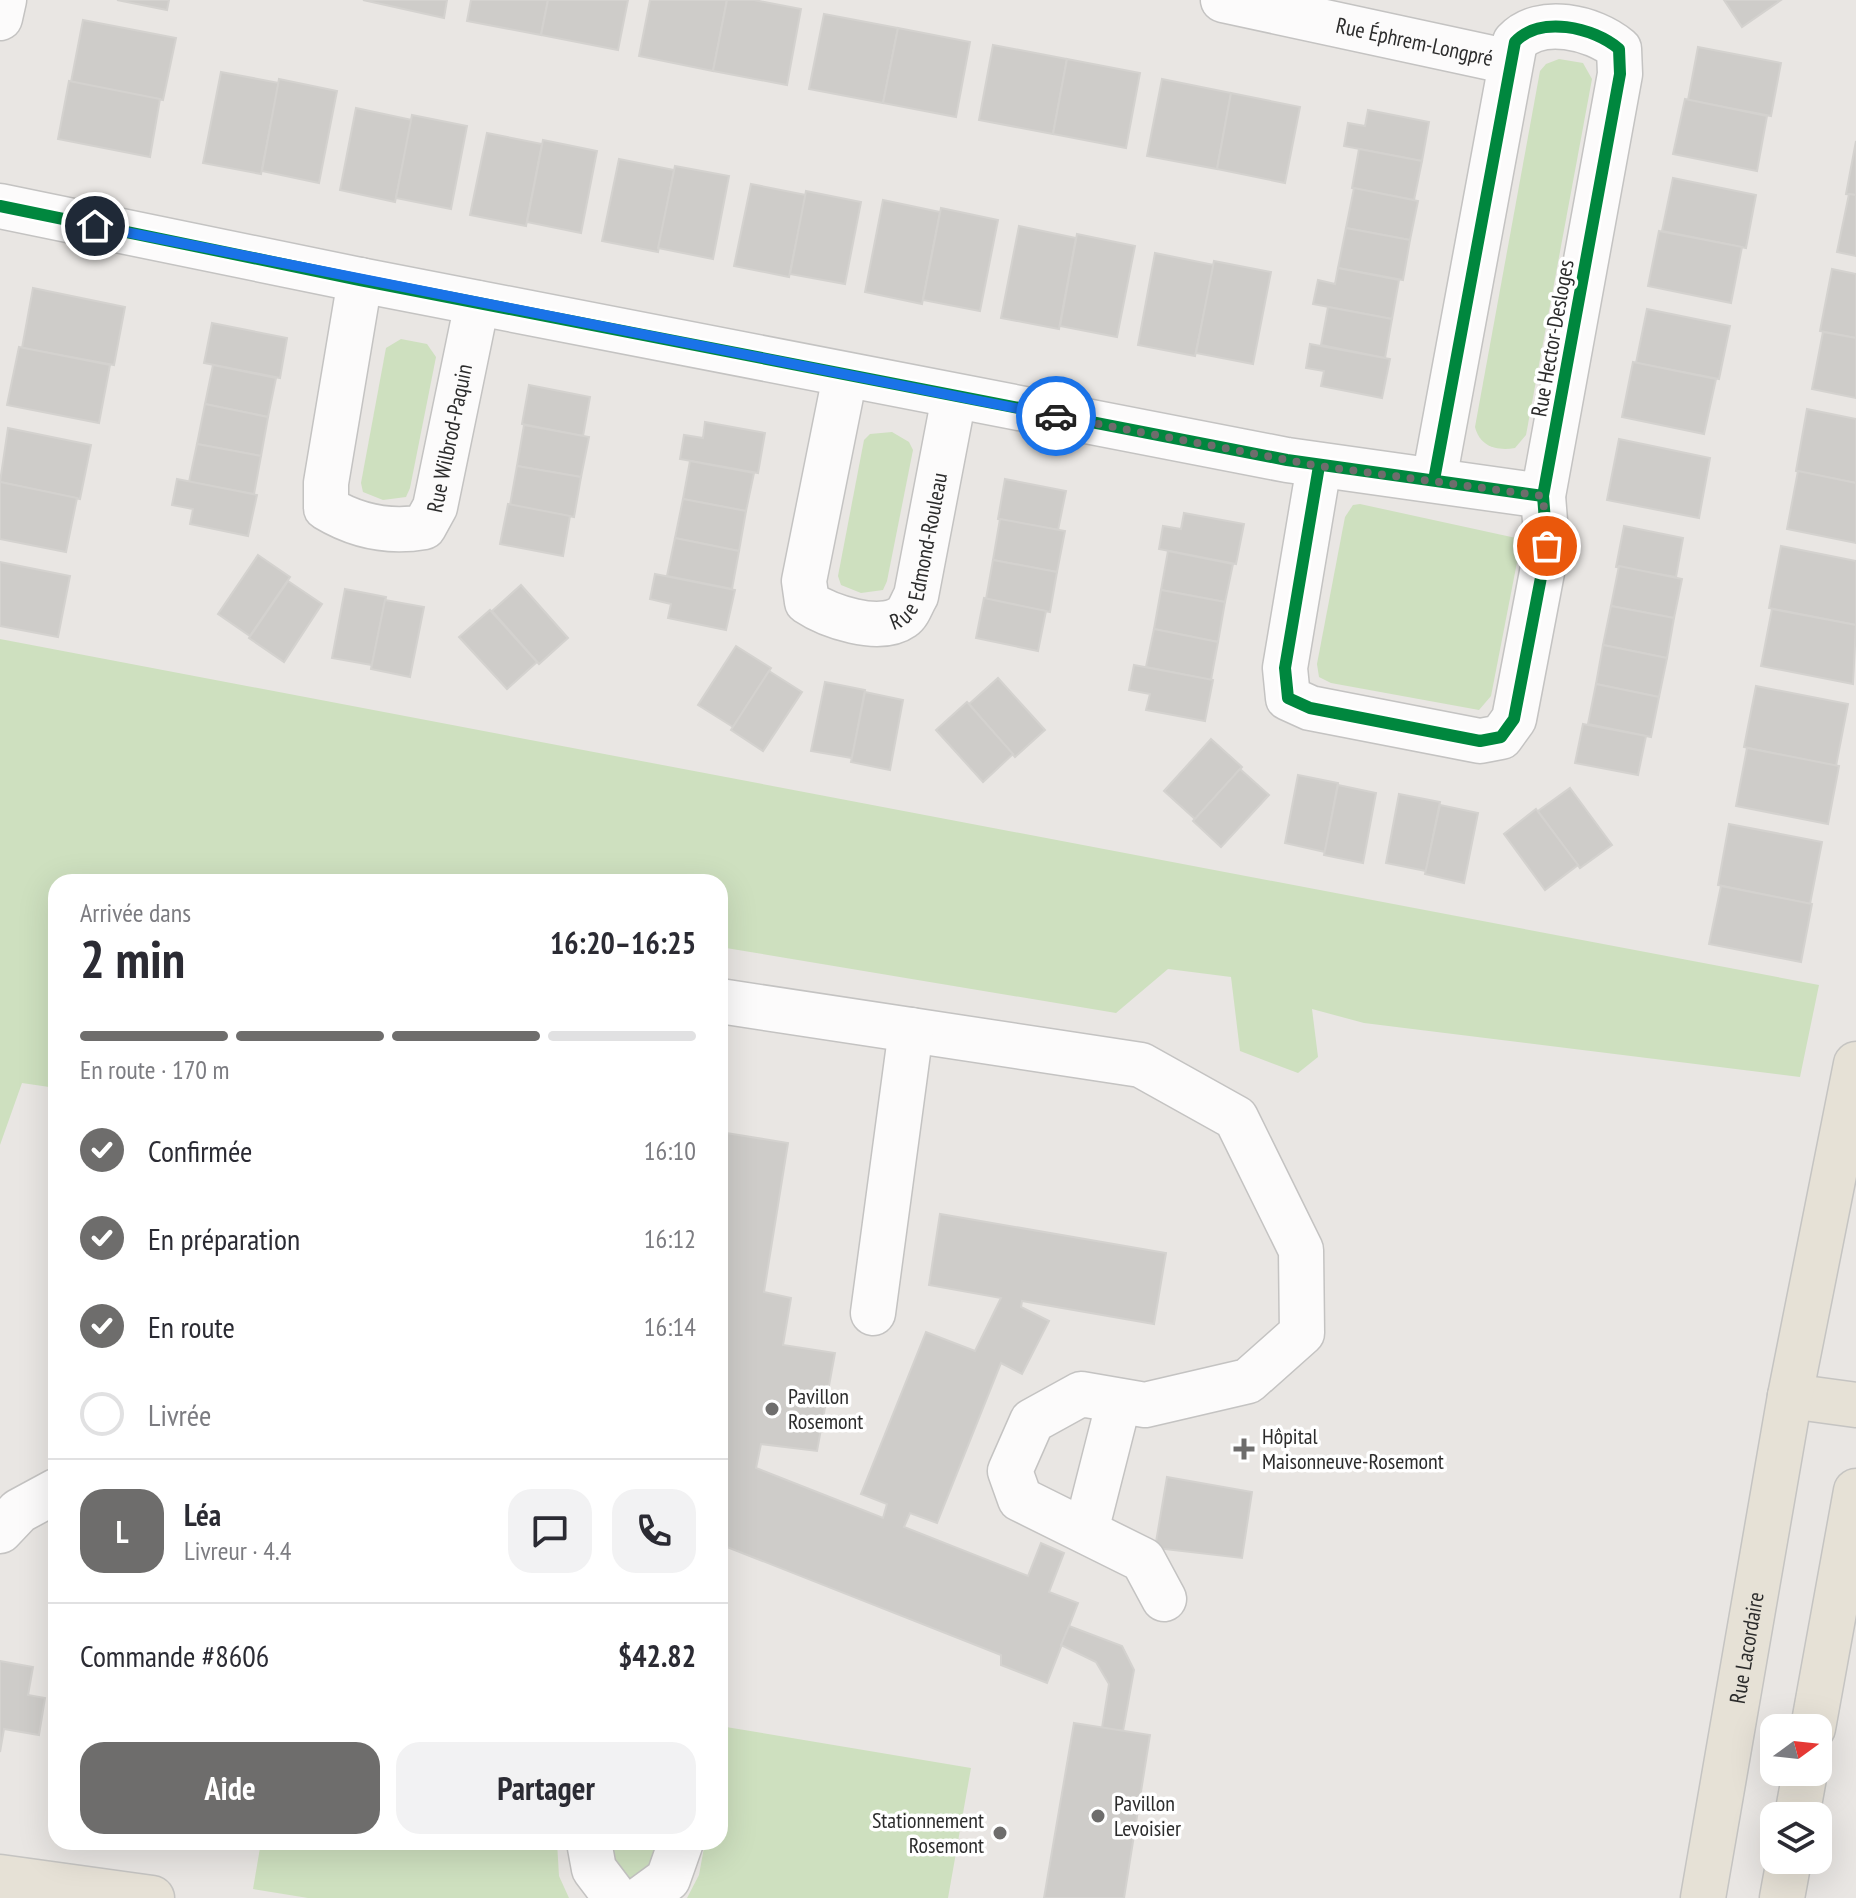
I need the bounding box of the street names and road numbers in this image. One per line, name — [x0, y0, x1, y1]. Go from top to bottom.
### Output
street label: Rue Éphrem-Longpré — [1333, 11, 1496, 72]
street label: Rue Hector-Desloges — [1524, 257, 1580, 419]
street label: Rue Wilbrod-Paquin — [420, 361, 478, 515]
street label: Rue Edmond-Rouleau — [886, 470, 953, 636]
street label: Rue Lacordaire — [1723, 1590, 1770, 1706]

